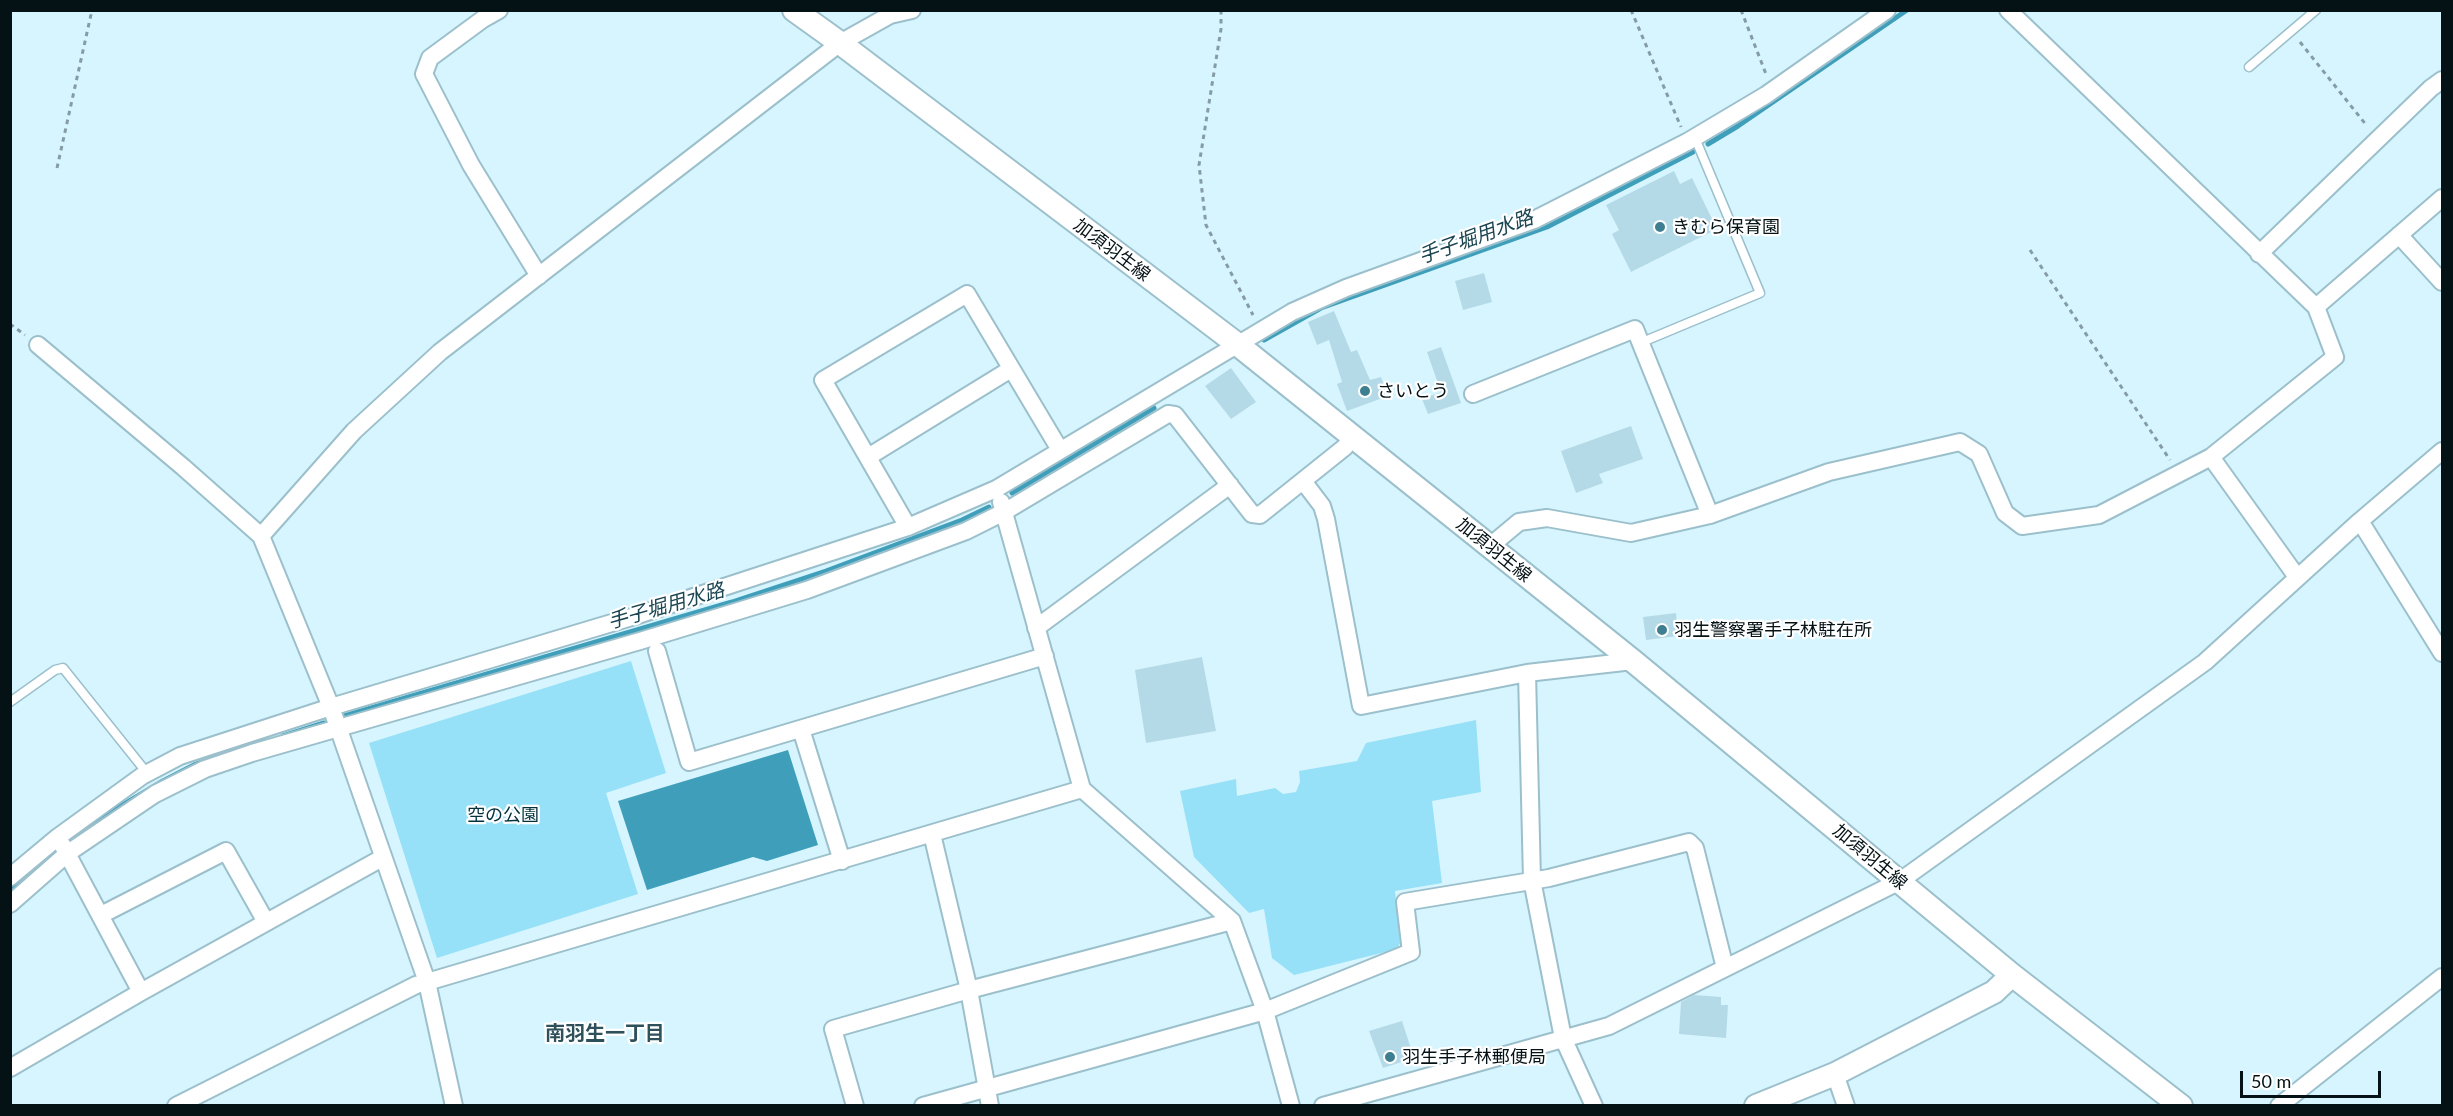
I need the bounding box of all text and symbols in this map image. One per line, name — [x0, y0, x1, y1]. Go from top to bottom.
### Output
water label: 手子堀用水路 — [1416, 205, 1536, 269]
street label: 加須羽生線 — [1070, 214, 1154, 286]
place label: きむら保育園 — [1672, 216, 1780, 238]
marker: きむら保育園 — [1653, 220, 1667, 234]
place label: さいとう — [1377, 380, 1449, 402]
marker: さいとう — [1358, 384, 1372, 398]
street label: 加須羽生線 — [1452, 513, 1536, 587]
water label: 手子堀用水路 — [605, 578, 727, 634]
place label: 羽生警察署手子林駐在所 — [1674, 619, 1872, 641]
marker: 羽生警察署手子林駐在所 — [1655, 623, 1669, 637]
park label: 空の公園 — [467, 804, 539, 826]
street label: 加須羽生線 — [1829, 820, 1911, 894]
district label: 南羽生一丁目 — [545, 1022, 665, 1046]
place label: 羽生手子林郵便局 — [1402, 1046, 1546, 1068]
marker: 羽生手子林郵便局 — [1383, 1050, 1397, 1064]
scale bar — [2243, 1059, 2384, 1097]
text: 50 m — [2251, 1070, 2291, 1092]

